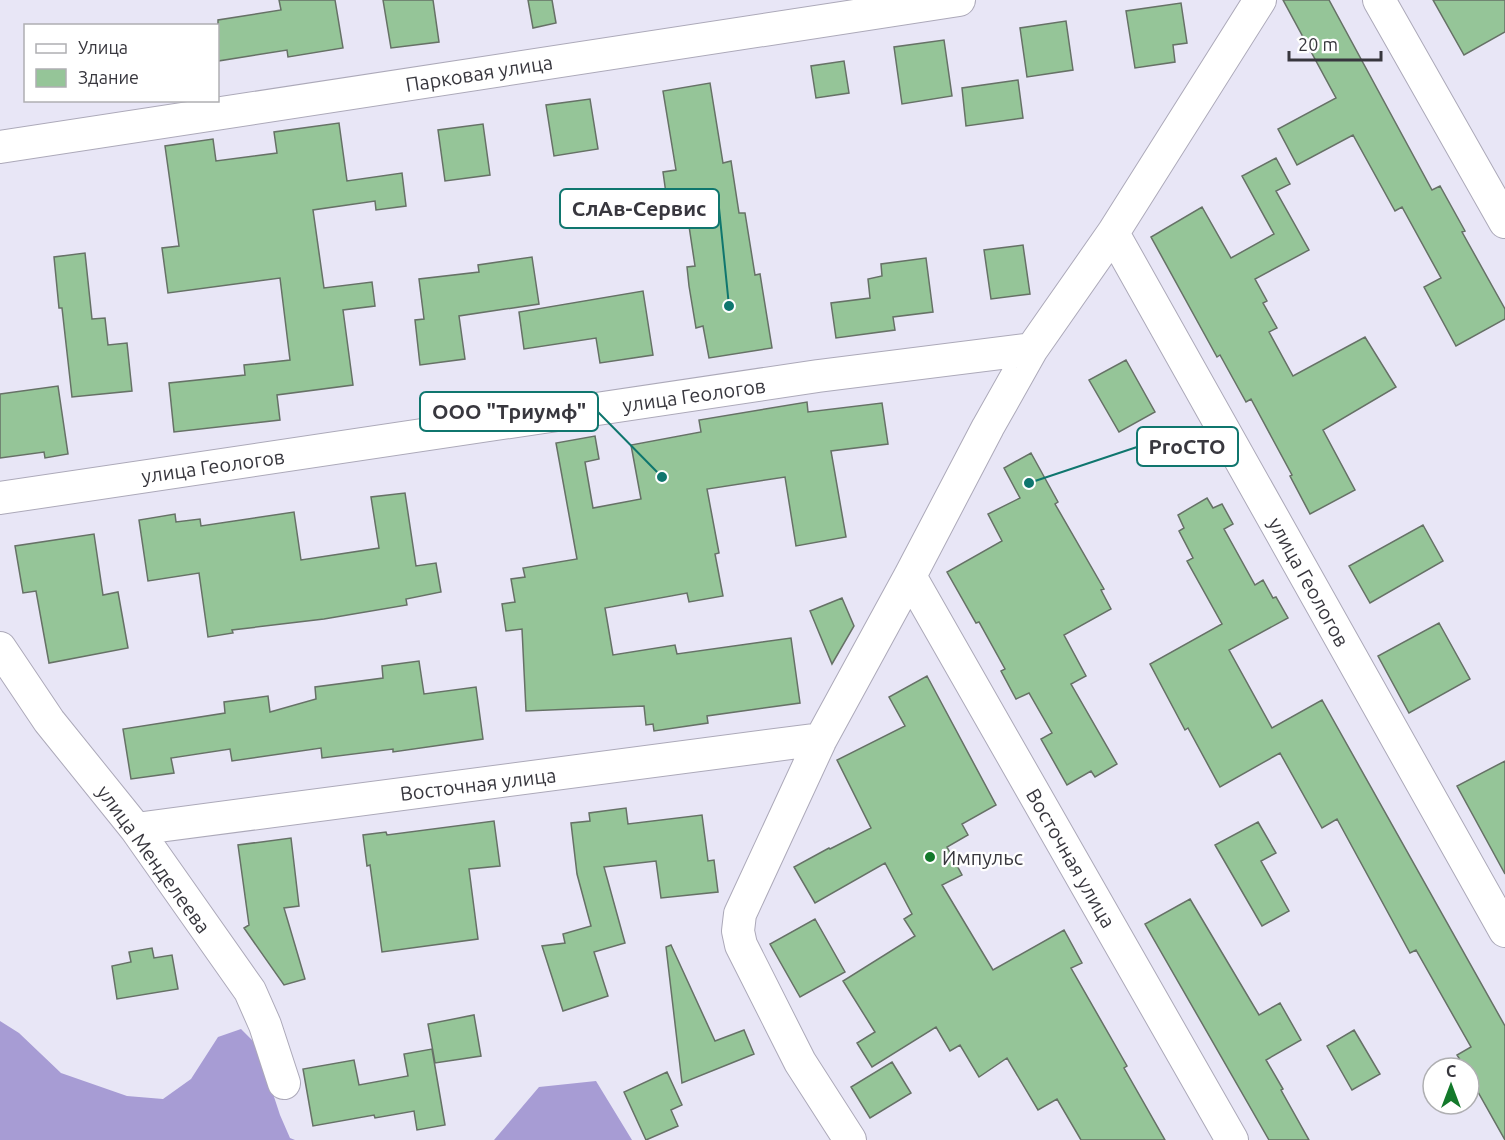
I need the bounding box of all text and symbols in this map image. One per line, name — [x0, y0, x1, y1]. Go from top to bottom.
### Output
legend — [24, 24, 219, 102]
scale bar — [1289, 24, 1380, 62]
text: 20 m — [1298, 34, 1338, 54]
text: Улица — [78, 37, 128, 57]
street label: Парковая улица — [404, 50, 554, 96]
text: Здание — [78, 67, 139, 87]
callout: СлАв-Сервис — [560, 189, 719, 228]
text: СлАв-Сервис — [572, 196, 706, 220]
street label: улица Геологов — [621, 374, 767, 416]
callout: ООО "Триумф" — [420, 392, 598, 431]
text: ООО "Триумф" — [432, 399, 586, 423]
callout: ProСТО — [1137, 427, 1238, 466]
text: ProСТО — [1149, 434, 1225, 458]
street label: улица Геологов — [140, 445, 286, 487]
street label: улица Геологов — [1264, 513, 1354, 651]
street label: Восточная улица — [399, 763, 557, 805]
street label: улица Менделеева — [93, 781, 215, 937]
street label: Восточная улица — [1022, 784, 1120, 932]
place label: Импульс — [942, 846, 1023, 869]
marker: Импульс — [923, 850, 937, 864]
north arrow — [1421, 1056, 1481, 1116]
text: С — [1446, 1062, 1456, 1080]

